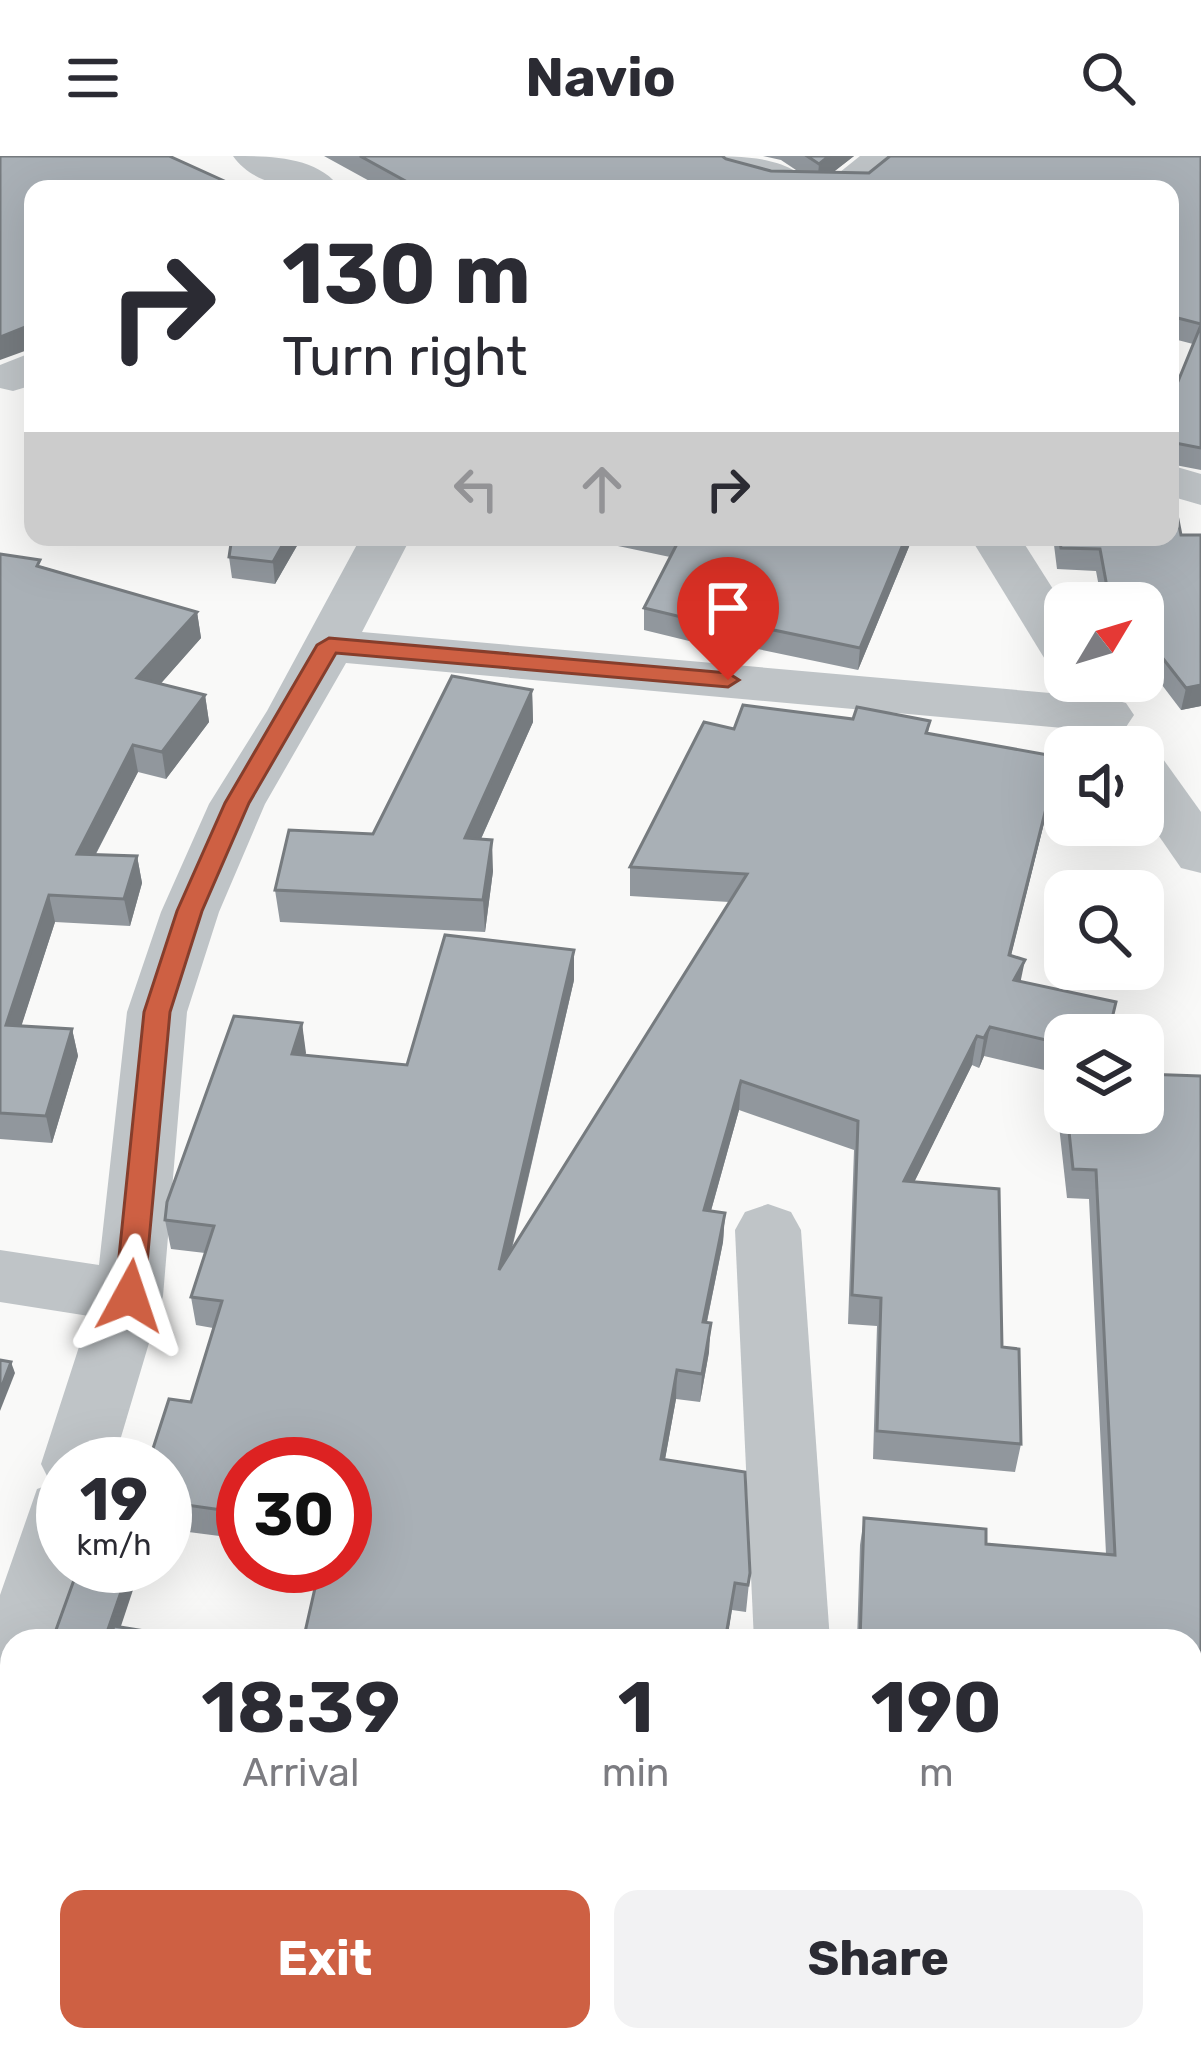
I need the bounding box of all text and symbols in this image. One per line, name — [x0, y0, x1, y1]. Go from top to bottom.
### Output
icon: menu — [60, 45, 126, 111]
icon: search — [1075, 45, 1141, 111]
text: Navio — [525, 46, 676, 110]
text: 130 m — [282, 224, 531, 324]
icon: right — [84, 228, 240, 384]
text: Turn right — [282, 325, 527, 389]
icon: left — [443, 456, 509, 522]
icon: ahead — [569, 456, 635, 522]
icon: right — [695, 456, 761, 522]
pin — [677, 557, 779, 680]
icon: arrive — [695, 575, 761, 641]
north arrow — [1044, 582, 1164, 702]
map controls — [1044, 582, 1164, 1134]
button: sound — [1044, 726, 1164, 846]
button: search — [1044, 870, 1164, 990]
button: layers — [1044, 1014, 1164, 1134]
position arrow — [67, 1233, 193, 1359]
speed limit sign: 30 — [216, 1437, 372, 1593]
text: 19 — [80, 1464, 148, 1535]
text: km/h — [77, 1527, 151, 1563]
text: 18:39 — [201, 1665, 400, 1750]
text: 1 — [618, 1665, 654, 1750]
text: 190 — [871, 1665, 1002, 1750]
text: Arrival — [242, 1750, 359, 1796]
text: min — [602, 1750, 670, 1796]
text: m — [919, 1750, 954, 1796]
button: Exit — [60, 1890, 590, 2028]
button: Share — [614, 1890, 1143, 2028]

